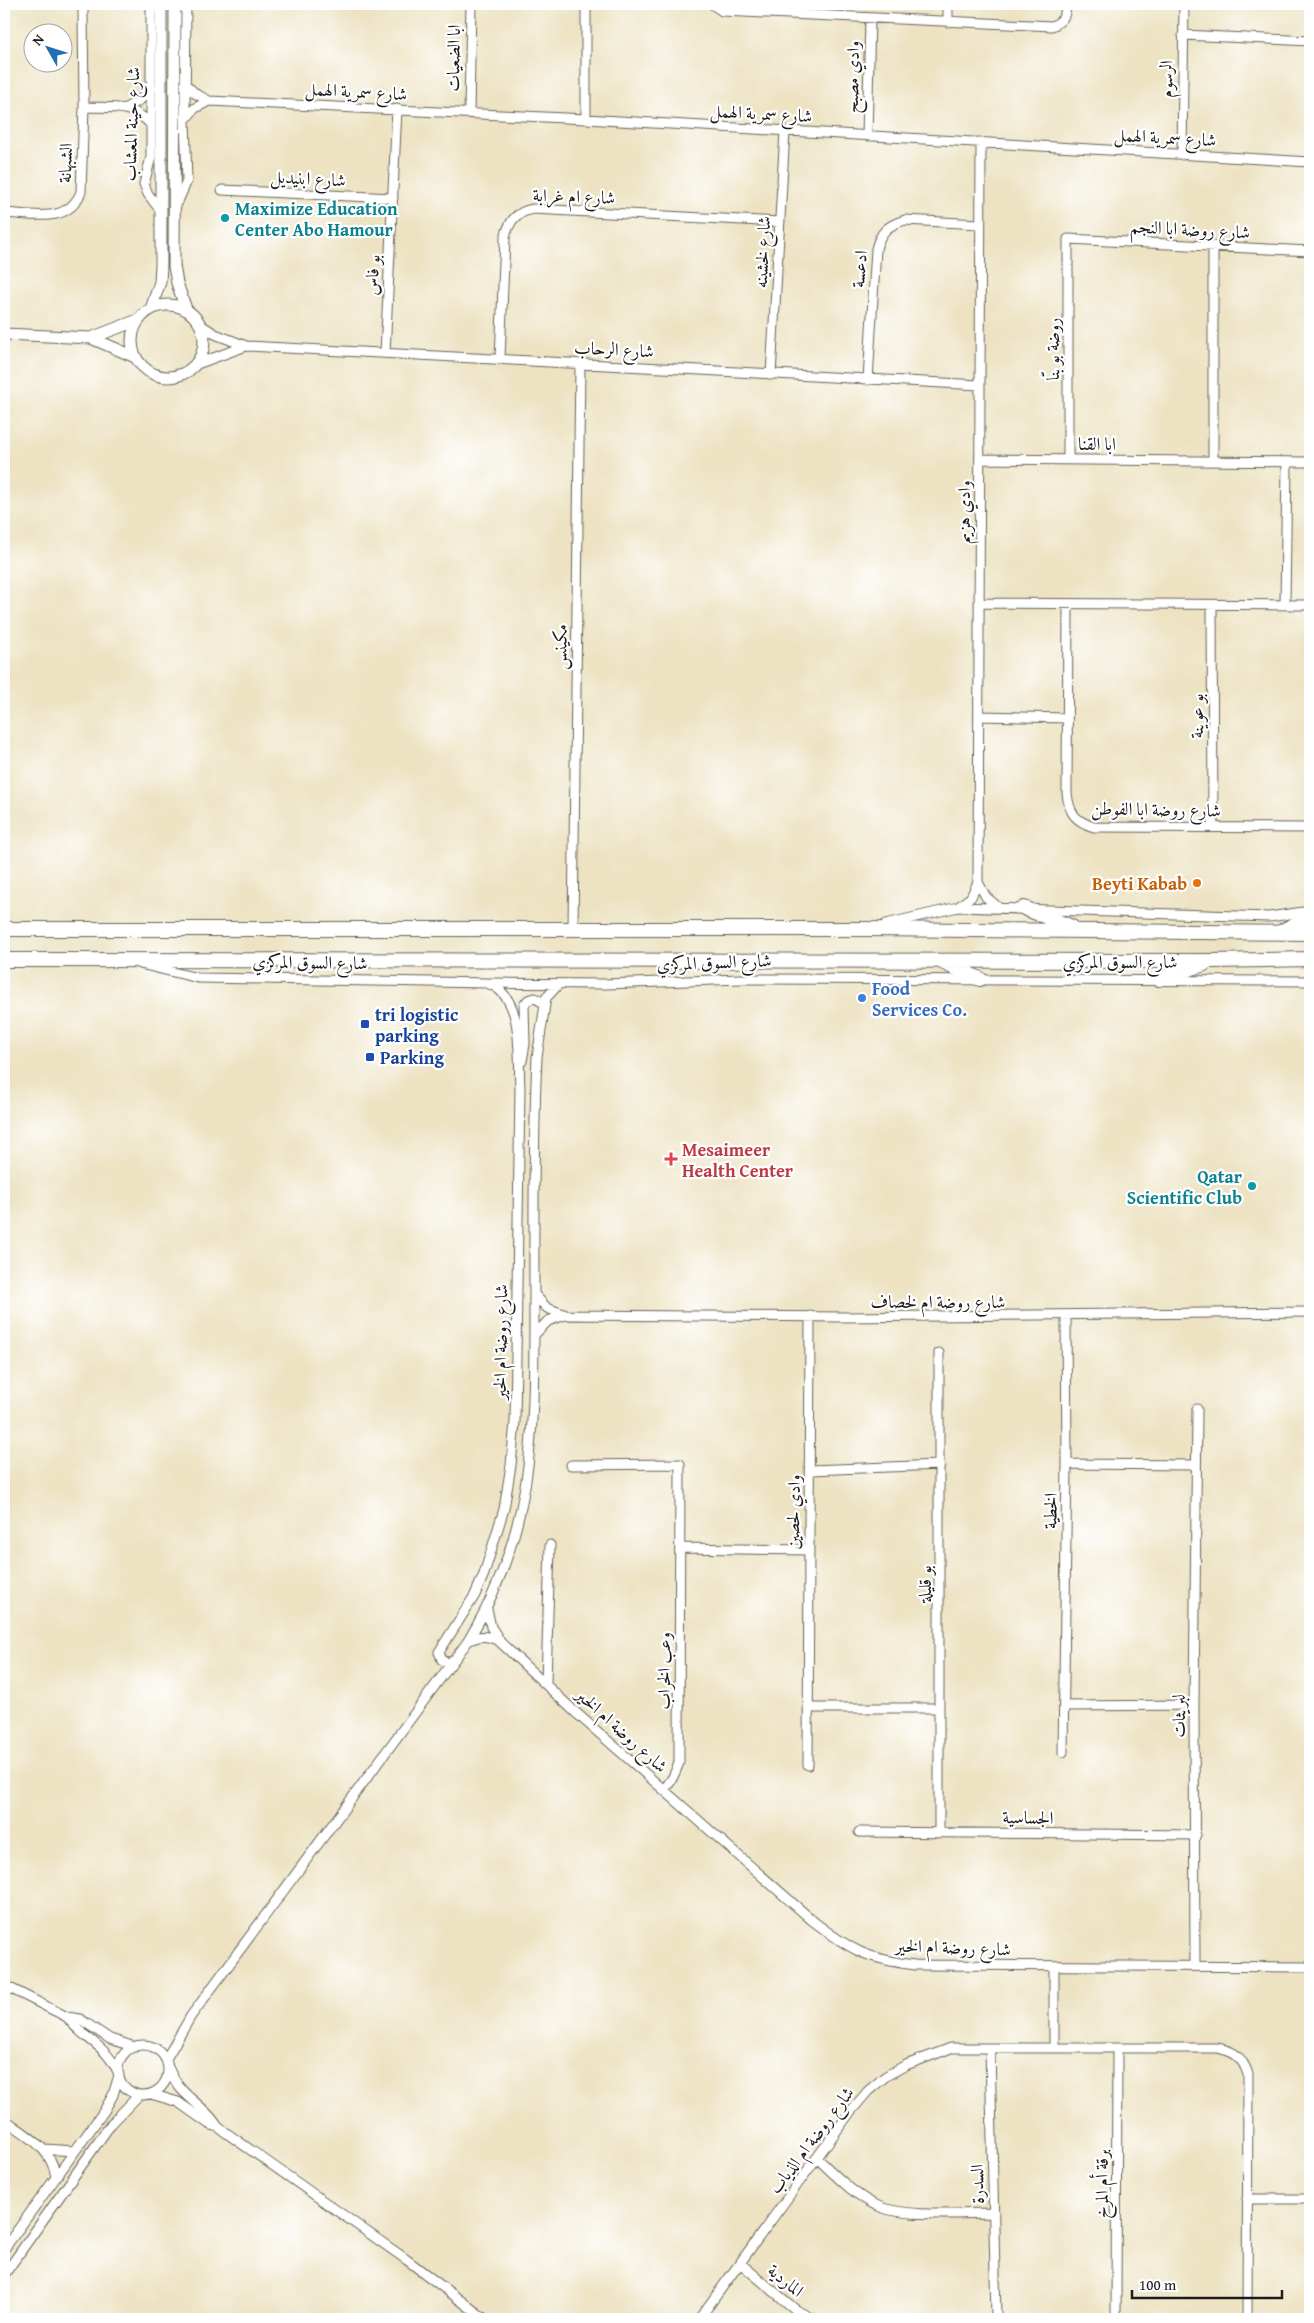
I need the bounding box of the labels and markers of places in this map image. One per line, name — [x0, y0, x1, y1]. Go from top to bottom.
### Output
place label: Maximize Education Center Abo Hamour — [235, 195, 398, 243]
marker: Maximize Education Center Abo Hamour — [219, 212, 231, 224]
place label: Beyti Kabab — [1092, 870, 1187, 897]
marker: Beyti Kabab — [1191, 877, 1203, 889]
place label: Food Services Co. — [872, 975, 967, 1023]
marker: Food Services Co. — [856, 992, 868, 1004]
place label: tri logistic parking — [375, 1001, 458, 1049]
marker: tri logistic parking — [359, 1018, 371, 1030]
place label: Parking — [380, 1044, 444, 1071]
marker: Parking — [364, 1051, 376, 1063]
place label: Mesaimeer Health Center — [682, 1136, 794, 1184]
marker: Mesaimeer Health Center — [664, 1152, 678, 1166]
place label: Qatar Scientific Club — [1127, 1163, 1243, 1211]
marker: Qatar Scientific Club — [1246, 1180, 1258, 1192]

